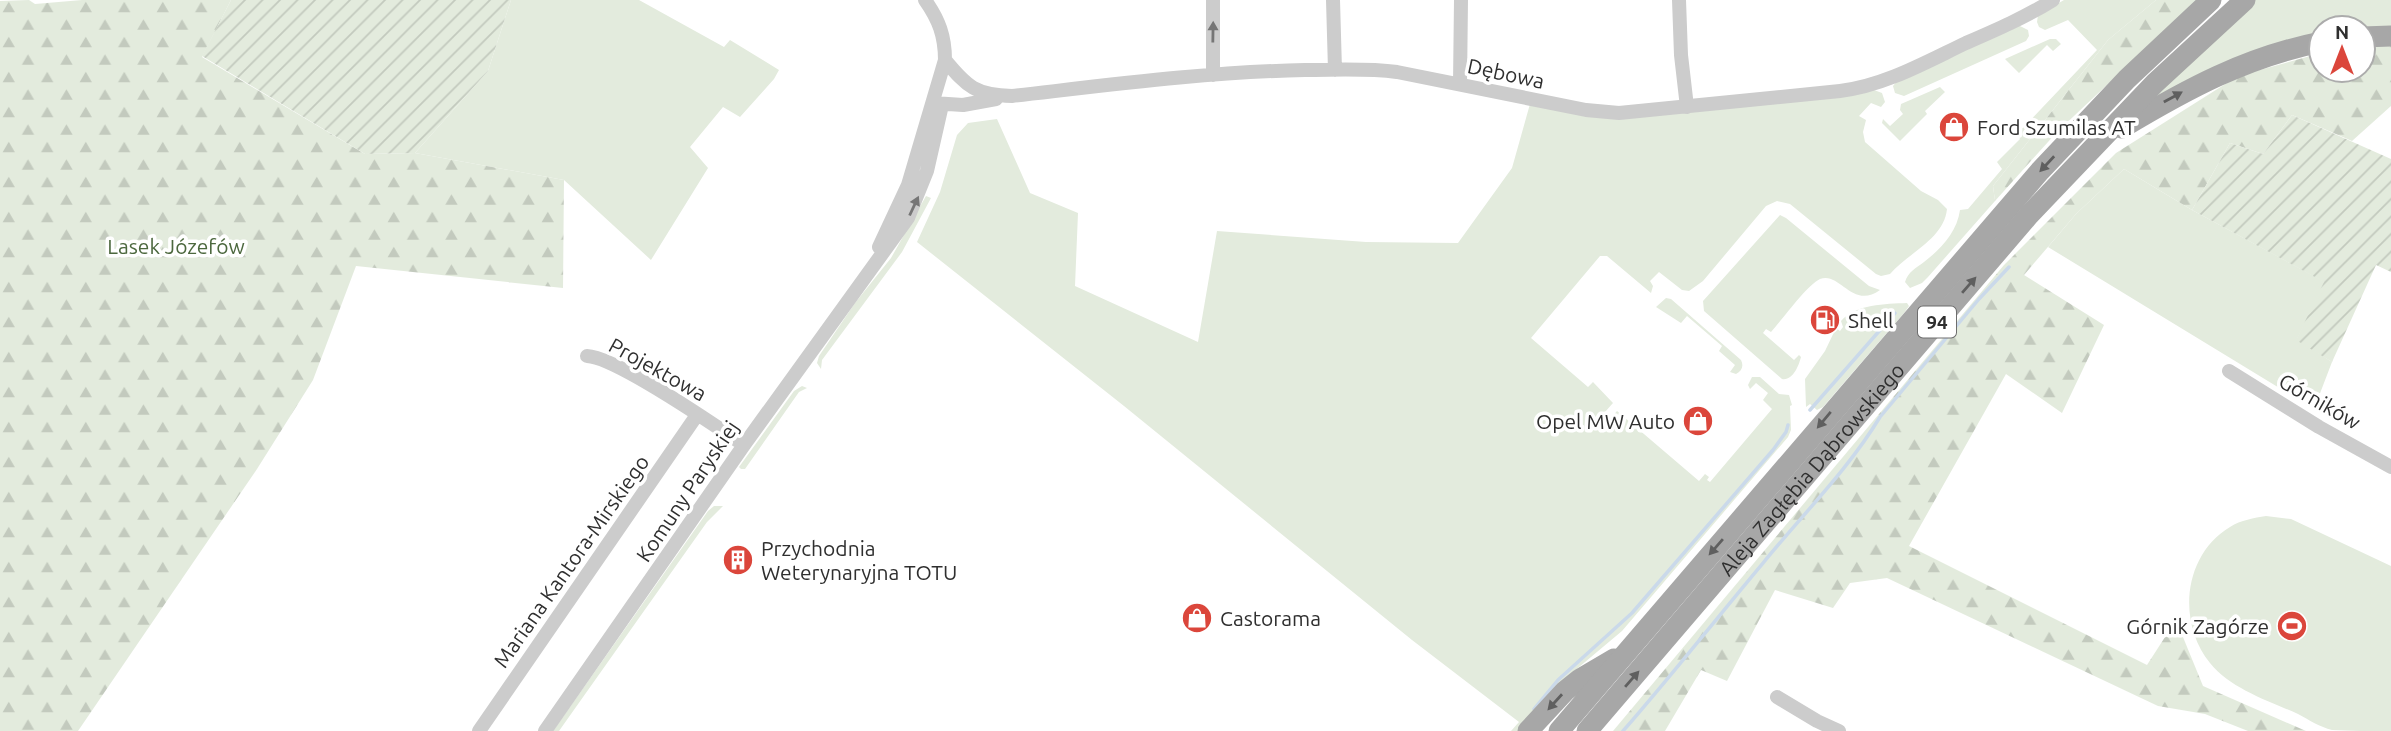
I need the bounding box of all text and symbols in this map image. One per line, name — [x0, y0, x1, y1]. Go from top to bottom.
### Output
north arrow — [2307, 14, 2377, 84]
one-way arrow — [1207, 21, 1219, 43]
text: N — [2335, 21, 2349, 43]
street label: Dębowa — [1465, 53, 1547, 93]
one-way arrow — [2163, 91, 2182, 103]
shop icon: Ford Szumilas AT — [1937, 110, 1971, 144]
place label: Ford Szumilas AT — [1977, 115, 2136, 139]
one-way arrow — [2039, 155, 2055, 172]
one-way arrow — [908, 196, 919, 216]
park label: Lasek Józefów — [107, 234, 245, 258]
one-way arrow — [1962, 276, 1977, 294]
fuel station icon: Shell — [1808, 303, 1842, 337]
road number: 94 — [1918, 306, 1956, 338]
place label: Shell — [1848, 308, 1894, 332]
street label: Projektowa — [605, 332, 711, 406]
street label: Aleja Zagłębia Dąbrowskiego — [1714, 358, 1909, 580]
street label: Górników — [2275, 368, 2365, 434]
shop icon: Opel MW Auto — [1681, 404, 1715, 438]
place label: Opel MW Auto — [1536, 409, 1675, 433]
one-way arrow — [1817, 411, 1832, 428]
street label: Komuny Paryskiej — [631, 416, 743, 566]
street label: Mariana Kantora-Mirskiego — [488, 450, 654, 672]
place label: Przychodnia Weterynaryjna TOTU — [761, 536, 957, 584]
one-way arrow — [1708, 538, 1724, 556]
building icon: Przychodnia Weterynaryjna TOTU — [721, 543, 755, 577]
shop icon: Castorama — [1180, 601, 1214, 635]
place label: Castorama — [1220, 606, 1321, 630]
sports icon: Górnik Zagórze — [2275, 609, 2309, 643]
place label: Górnik Zagórze — [2126, 614, 2269, 638]
one-way arrow — [1624, 670, 1640, 688]
one-way arrow — [1548, 693, 1563, 710]

